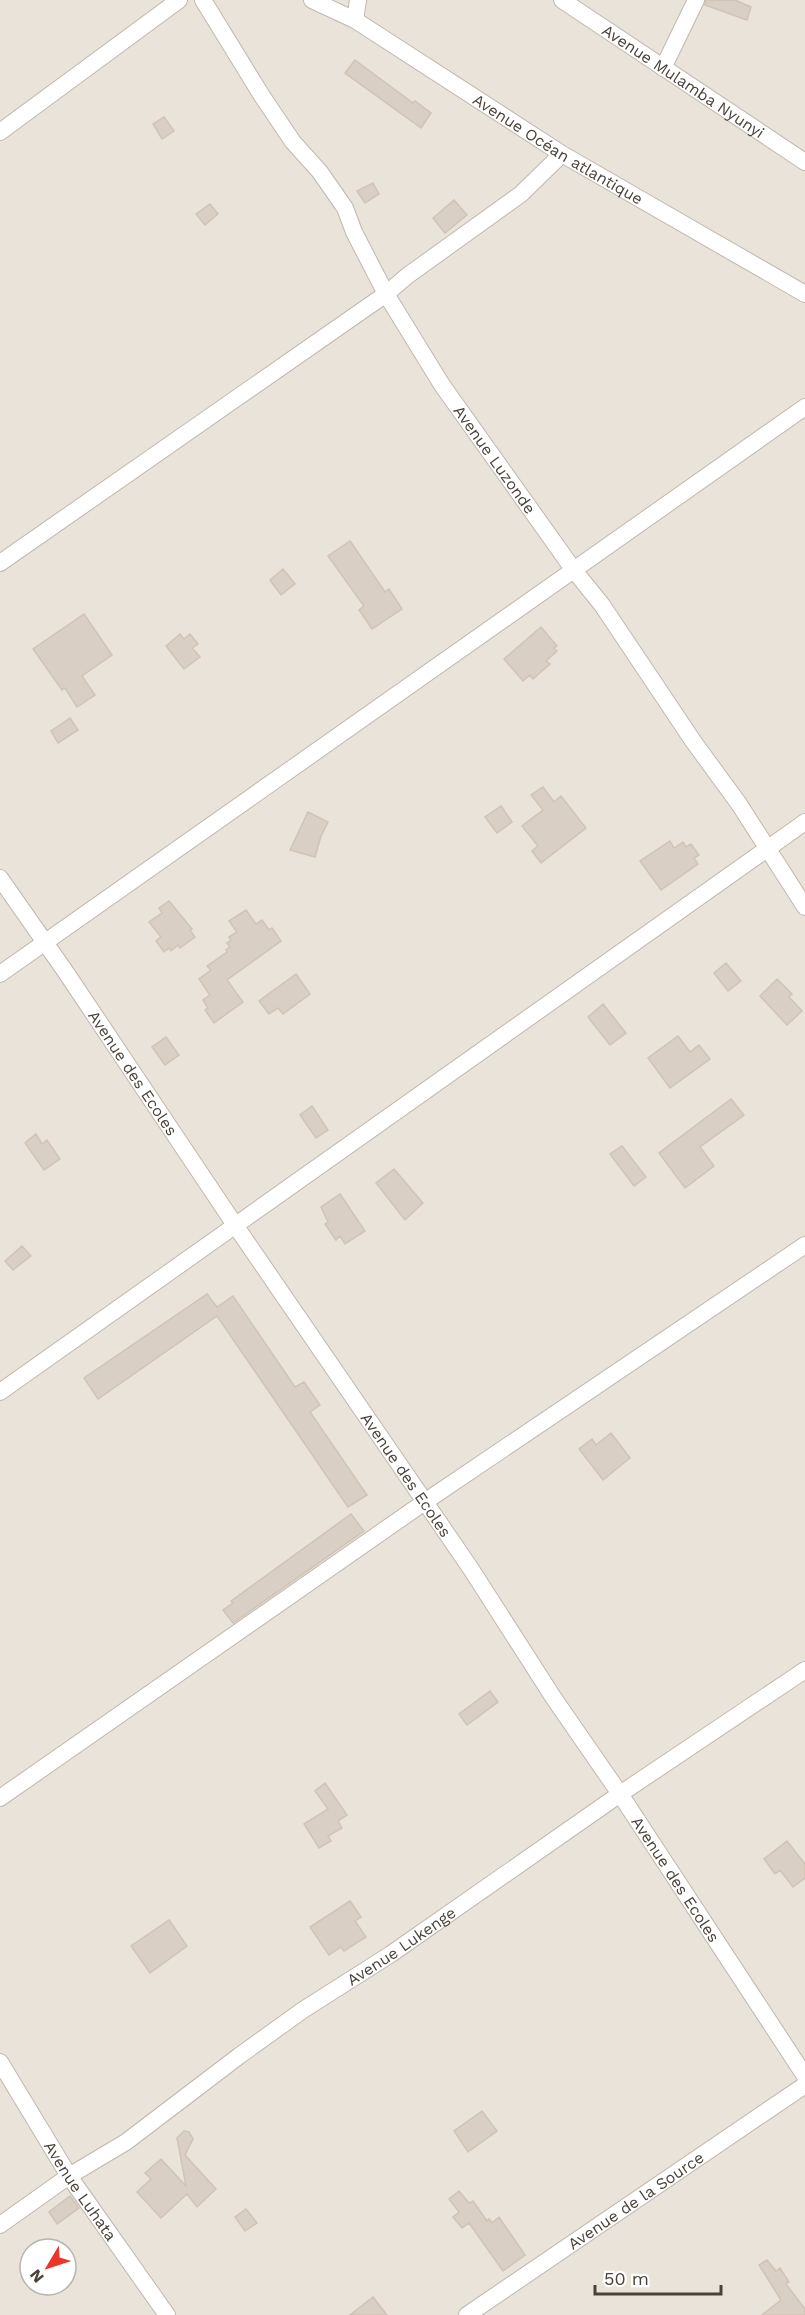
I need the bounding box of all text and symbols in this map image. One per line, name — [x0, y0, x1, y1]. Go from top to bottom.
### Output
street label: Avenue Mulamba Nyunyi — [598, 21, 768, 142]
street label: Avenue Océan atlantique — [469, 90, 646, 209]
street label: Avenue Luzonde — [450, 402, 540, 518]
street label: Avenue des Ecoles — [84, 1007, 181, 1139]
street label: Avenue des Ecoles — [357, 1409, 455, 1541]
street label: Avenue des Ecoles — [627, 1813, 724, 1946]
street label: Avenue Lukenge — [343, 1903, 459, 1990]
street label: Avenue Luhata — [40, 2138, 121, 2244]
street label: Avenue de la Source — [564, 2148, 707, 2254]
north arrow — [18, 2237, 78, 2297]
scale bar — [595, 2258, 721, 2296]
text: N — [26, 2266, 48, 2287]
text: 50 m — [604, 2268, 649, 2289]

